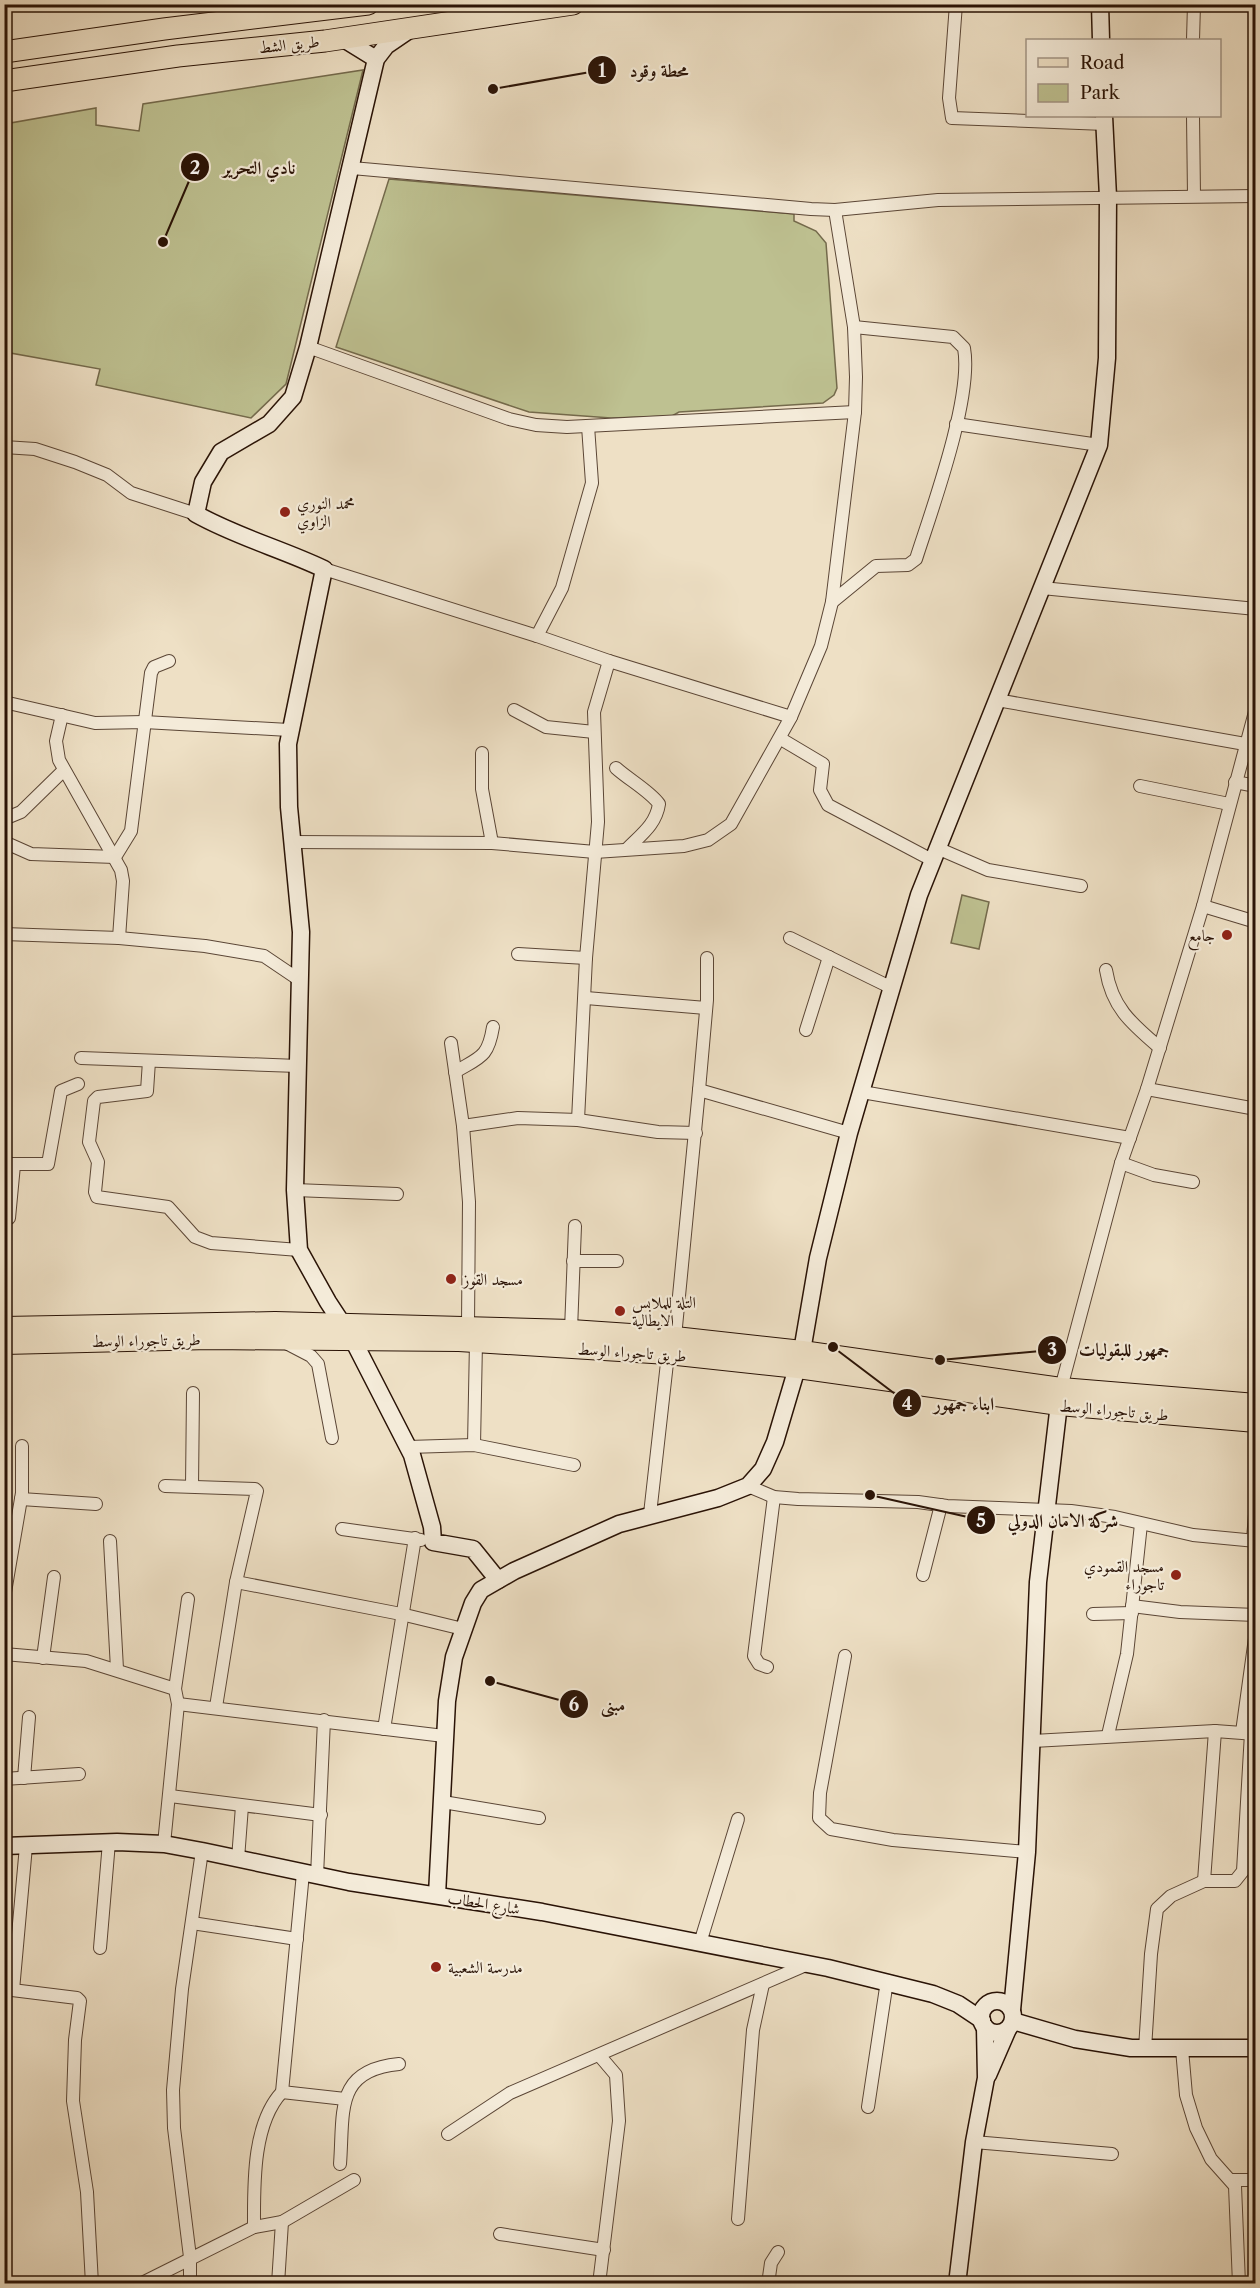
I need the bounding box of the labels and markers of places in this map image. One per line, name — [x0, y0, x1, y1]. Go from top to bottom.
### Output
callout: محطة وقود — [587, 52, 700, 88]
callout: نادي التحرير — [180, 149, 307, 185]
place label: محمد النوري الزاوي — [297, 493, 355, 534]
marker: محمد النوري الزاوي — [278, 505, 292, 519]
place label: جامع — [1188, 925, 1215, 951]
marker: جامع — [1220, 928, 1234, 942]
place label: مسجد القوز — [461, 1269, 523, 1290]
marker: مسجد القوز — [444, 1272, 458, 1286]
place label: التلة للملابس الايطالية — [632, 1292, 696, 1331]
marker: التلة للملابس الايطالية — [613, 1304, 627, 1318]
callout: جمهور للبقوليات — [1037, 1332, 1181, 1368]
callout: ابناء جمهور — [892, 1385, 1006, 1421]
callout: شركة الامان الدولي — [966, 1502, 1130, 1538]
place label: مسجد القمودي تاجوراء — [1084, 1556, 1165, 1595]
marker: مسجد القمودي تاجوراء — [1169, 1568, 1183, 1582]
callout: مبنى — [559, 1686, 638, 1722]
place label: مدرسة الشعبية — [448, 1957, 523, 1977]
marker: مدرسة الشعبية — [429, 1960, 443, 1974]

